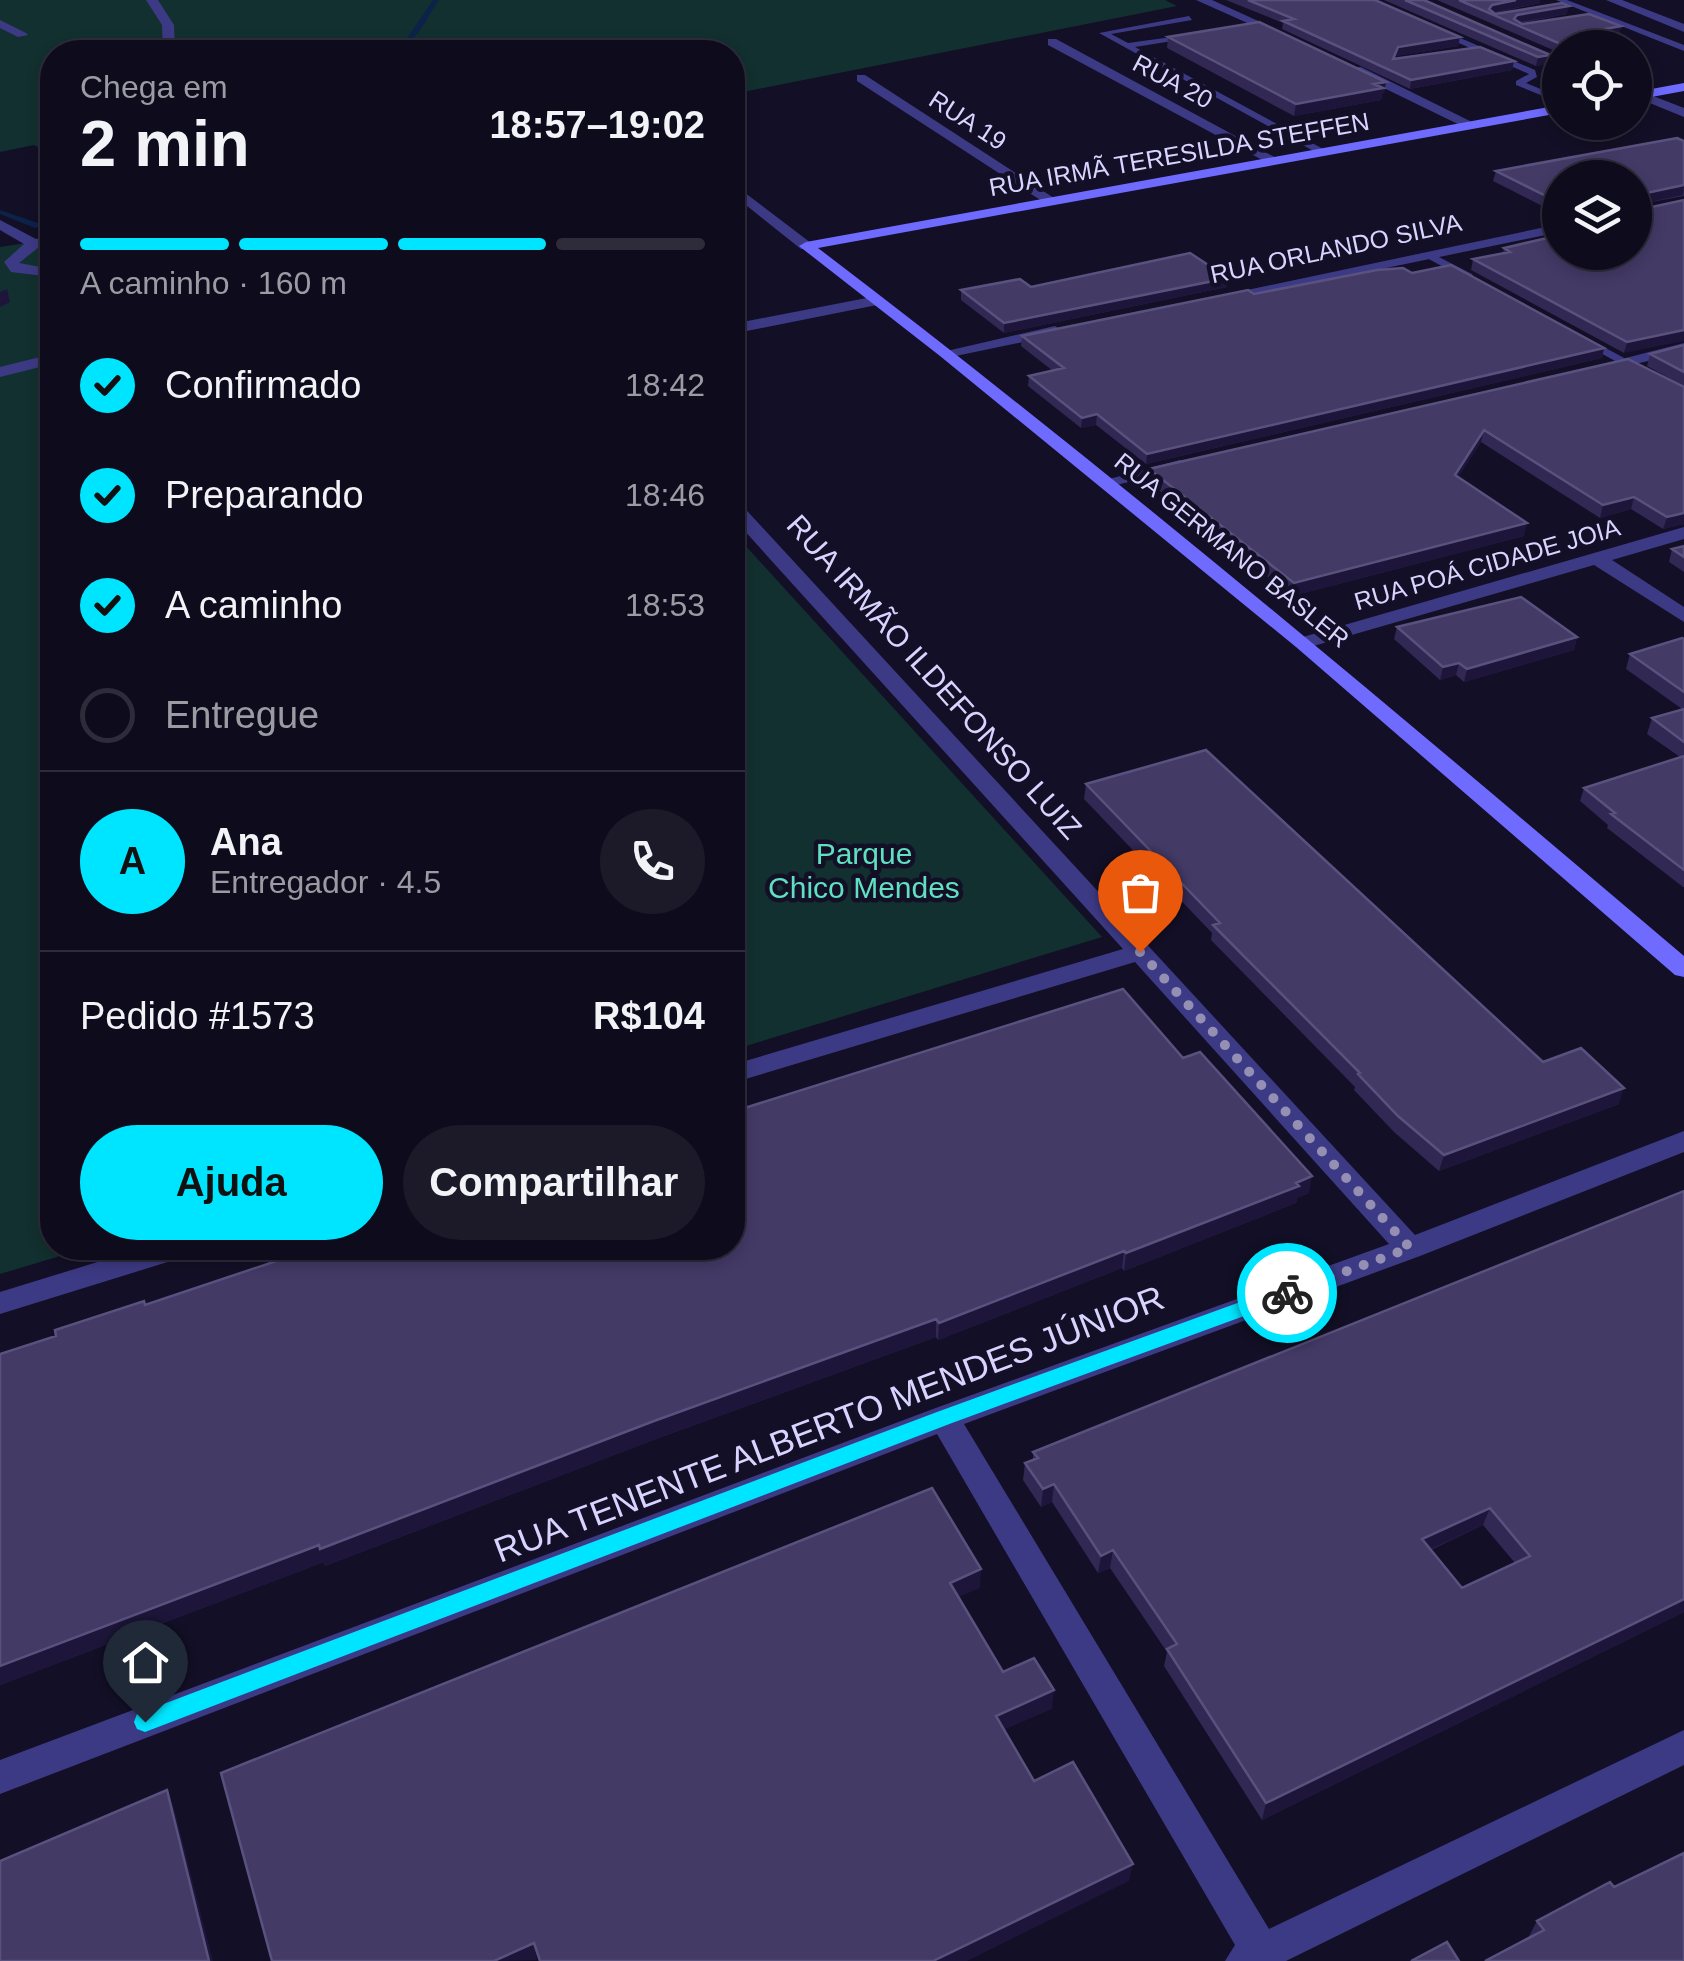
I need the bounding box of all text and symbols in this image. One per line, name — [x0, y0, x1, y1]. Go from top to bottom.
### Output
map controls — [1542, 30, 1652, 270]
button: locate — [1542, 30, 1652, 140]
street label: RUA 20 — [1128, 48, 1218, 114]
text: Chega em — [80, 69, 228, 105]
street label: RUA 19 — [924, 85, 1012, 155]
text: 18:57–19:02 — [489, 104, 705, 146]
text: 2 min — [80, 107, 250, 180]
street label: RUA IRMÃ TERESILDA STEFFEN — [987, 107, 1371, 201]
button: layers — [1542, 160, 1652, 270]
street label: RUA ORLANDO SILVA — [1208, 208, 1464, 288]
text: A caminho · 160 m — [80, 265, 347, 301]
icon: check — [80, 358, 135, 413]
text: Confirmado — [165, 364, 361, 406]
text: 18:42 — [625, 367, 705, 403]
street label: RUA GERMANO BASLER — [1109, 447, 1355, 653]
icon: check — [80, 468, 135, 523]
text: Preparando — [165, 474, 364, 516]
text: 18:46 — [625, 477, 705, 513]
street label: RUA IRMÃO ILDEFONSO LUIZ — [780, 508, 1088, 845]
street label: RUA POÁ CIDADE JOIA — [1351, 513, 1623, 615]
icon: check — [80, 578, 135, 633]
text: A caminho — [165, 584, 342, 626]
text: 18:53 — [625, 587, 705, 623]
text: Entregue — [165, 694, 319, 736]
button: phone — [600, 809, 705, 914]
text: Ana — [210, 821, 282, 863]
park label: Parque Chico Mendes — [768, 837, 960, 904]
text: A — [119, 840, 146, 882]
pin — [1098, 850, 1183, 953]
text: Entregador · 4.5 — [210, 864, 441, 900]
icon: bag — [1113, 865, 1168, 920]
text: Pedido #1573 — [80, 995, 315, 1037]
text: R$104 — [593, 995, 705, 1037]
button: Ajuda — [80, 1125, 383, 1240]
button: Compartilhar — [403, 1125, 705, 1240]
courier — [1237, 1243, 1337, 1343]
icon: bike — [1260, 1266, 1315, 1321]
street label: RUA TENENTE ALBERTO MENDES JÚNIOR — [489, 1277, 1169, 1570]
pin — [103, 1620, 188, 1723]
icon: home — [118, 1635, 173, 1690]

